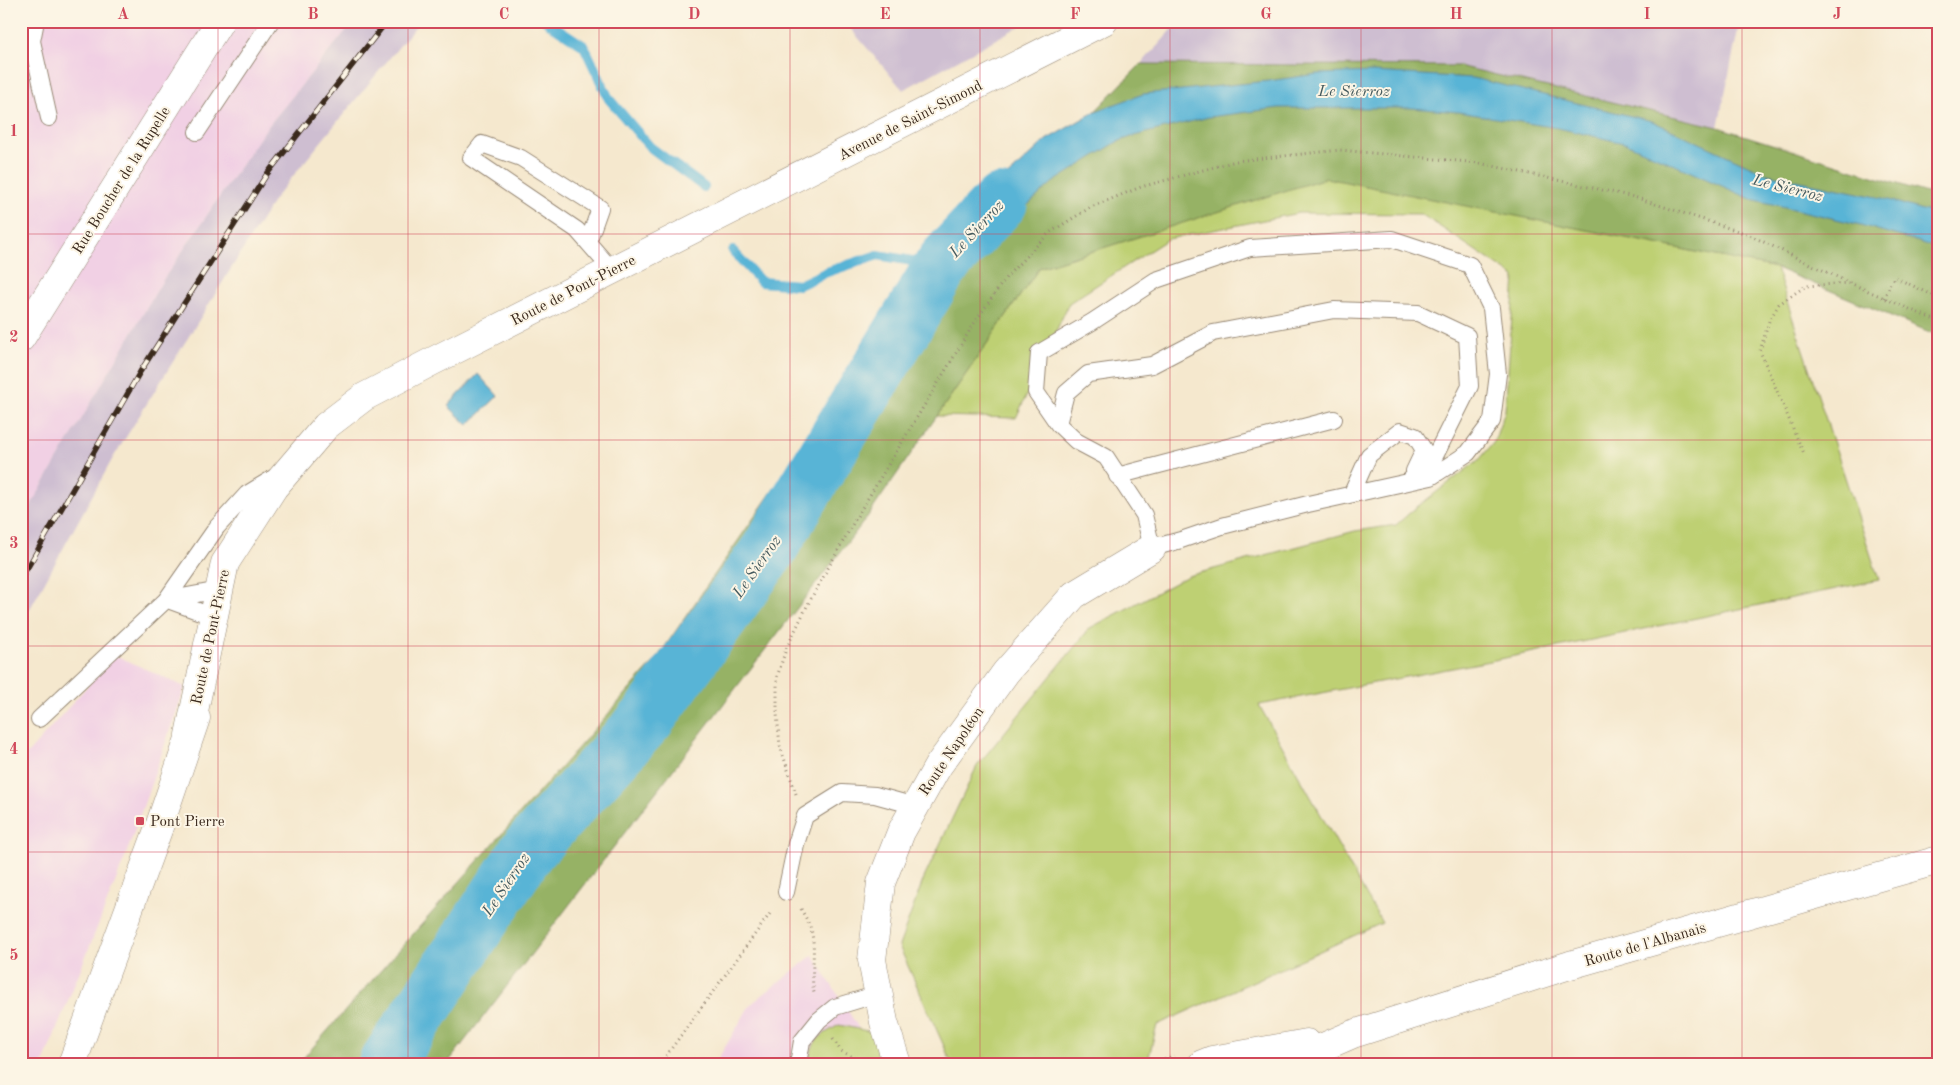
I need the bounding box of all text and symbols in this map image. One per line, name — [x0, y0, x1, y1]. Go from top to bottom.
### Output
text: A — [117, 7, 129, 23]
text: B — [307, 7, 319, 23]
text: C — [499, 7, 509, 23]
text: D — [688, 7, 700, 23]
text: E — [879, 7, 891, 23]
text: F — [1070, 7, 1081, 23]
text: G — [1260, 7, 1272, 23]
text: H — [1449, 7, 1463, 23]
text: I — [1643, 7, 1651, 23]
text: J — [1833, 7, 1842, 23]
street label: Avenue de Saint-Simond — [836, 78, 985, 164]
water label: Le Sierroz — [1317, 84, 1390, 100]
street label: Rue Boucher de la Rupelle — [71, 104, 174, 257]
text: 1 — [9, 124, 19, 140]
water label: Le Sierroz — [1750, 172, 1824, 205]
water label: Le Sierroz — [946, 198, 1008, 262]
street label: Route de Pont-Pierre — [509, 253, 638, 329]
text: 2 — [9, 330, 19, 346]
water label: Le Sierroz — [730, 533, 785, 602]
text: 3 — [9, 536, 19, 552]
street label: Route de Pont-Pierre — [190, 568, 233, 706]
street label: Route Napoléon — [917, 705, 987, 799]
text: 4 — [9, 742, 19, 758]
marker: Pont Pierre — [134, 815, 146, 827]
place label: Pont Pierre — [150, 815, 225, 830]
water label: Le Sierroz — [479, 851, 533, 920]
street label: Route de l'Albanais — [1583, 921, 1708, 970]
text: 5 — [9, 948, 19, 964]

